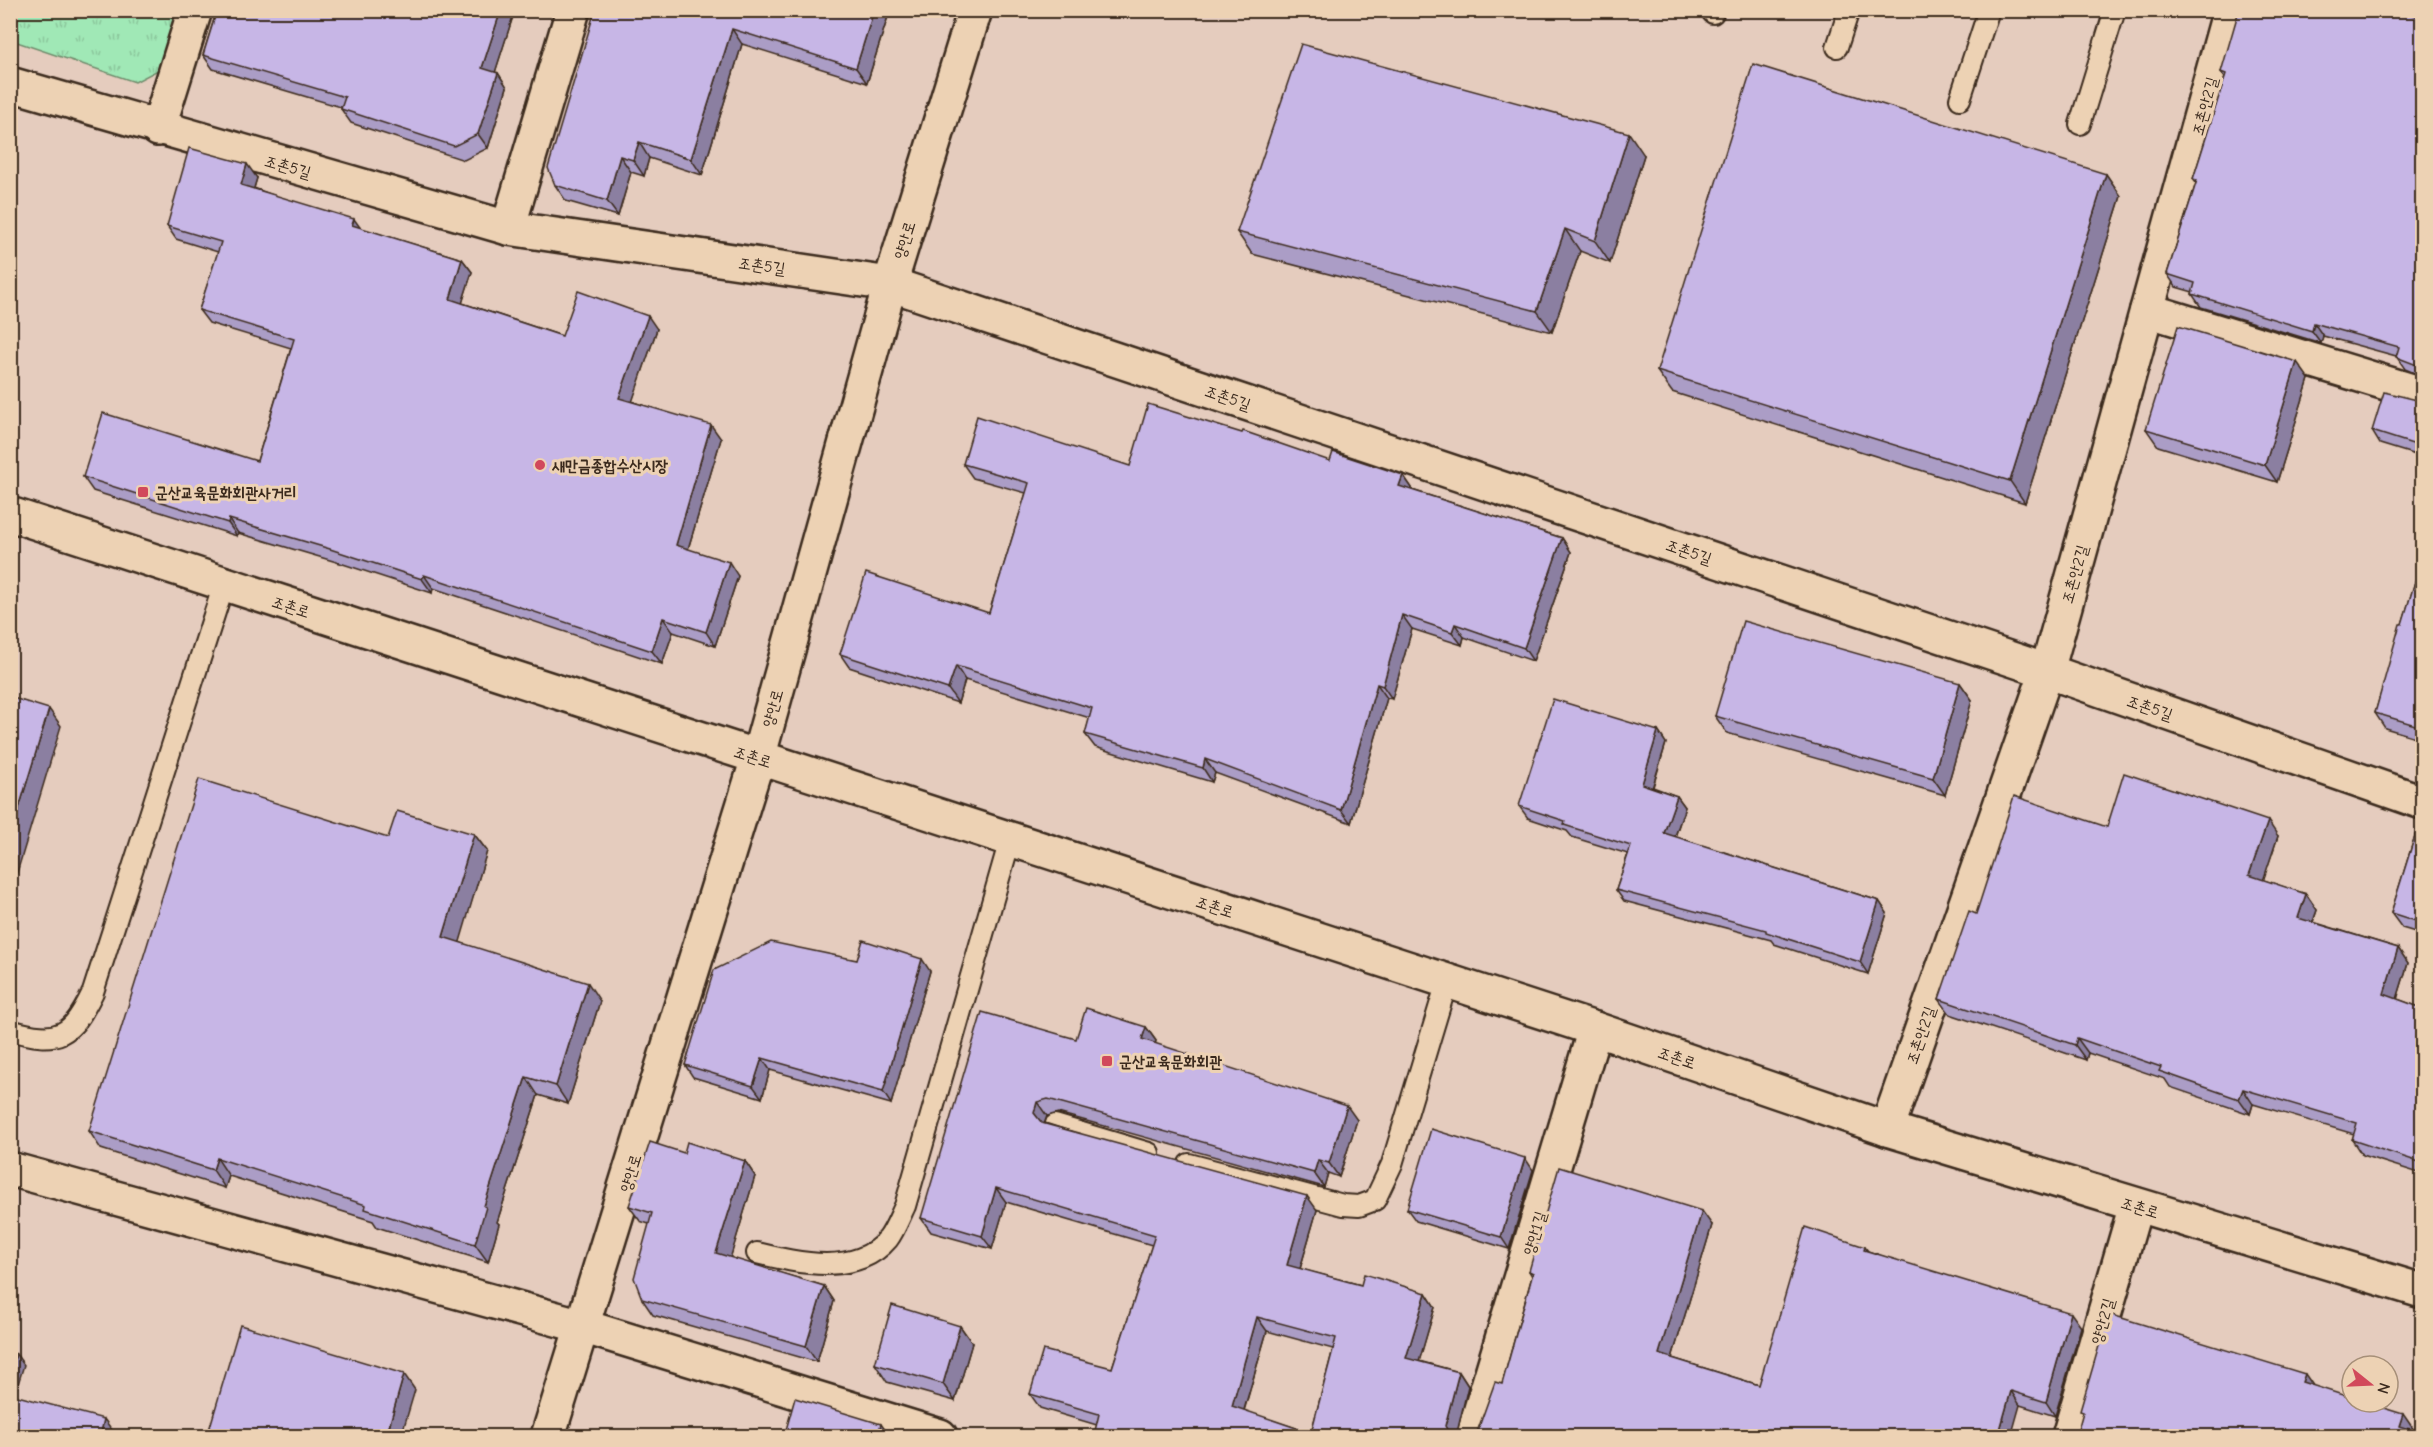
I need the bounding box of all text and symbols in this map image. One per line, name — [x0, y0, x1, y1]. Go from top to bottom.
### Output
street label: 조촌안2길 — [2189, 75, 2221, 138]
street label: 조촌5길 — [263, 152, 313, 182]
street label: 양안로 — [891, 219, 919, 261]
street label: 조촌5길 — [737, 254, 787, 278]
street label: 조촌5길 — [1202, 382, 1253, 414]
place label: 새만금종합수산시장 — [551, 457, 668, 475]
marker: 새만금종합수산시장 — [533, 458, 547, 472]
place label: 군산교육문화회관사거리 — [155, 484, 297, 502]
marker: 군산교육문화회관사거리 — [136, 485, 150, 499]
street label: 조촌5길 — [1663, 536, 1714, 568]
street label: 조촌안2길 — [2058, 543, 2092, 606]
street label: 조촌로 — [270, 592, 312, 621]
street label: 양안로 — [759, 687, 787, 729]
street label: 조촌5길 — [2124, 692, 2175, 724]
street label: 조촌로 — [732, 742, 774, 771]
street label: 조촌로 — [1194, 892, 1236, 921]
street label: 조촌안2길 — [1903, 1004, 1939, 1067]
street label: 조촌로 — [1655, 1043, 1698, 1073]
place label: 군산교육문화회관 — [1119, 1053, 1222, 1071]
marker: 군산교육문화회관 — [1100, 1054, 1114, 1068]
street label: 양안로 — [617, 1152, 645, 1194]
street label: 조촌로 — [2119, 1194, 2161, 1222]
street label: 양안1길 — [1520, 1209, 1550, 1257]
street label: 양안2길 — [2088, 1296, 2118, 1346]
north arrow — [2340, 1354, 2400, 1414]
text: N — [2373, 1381, 2393, 1396]

